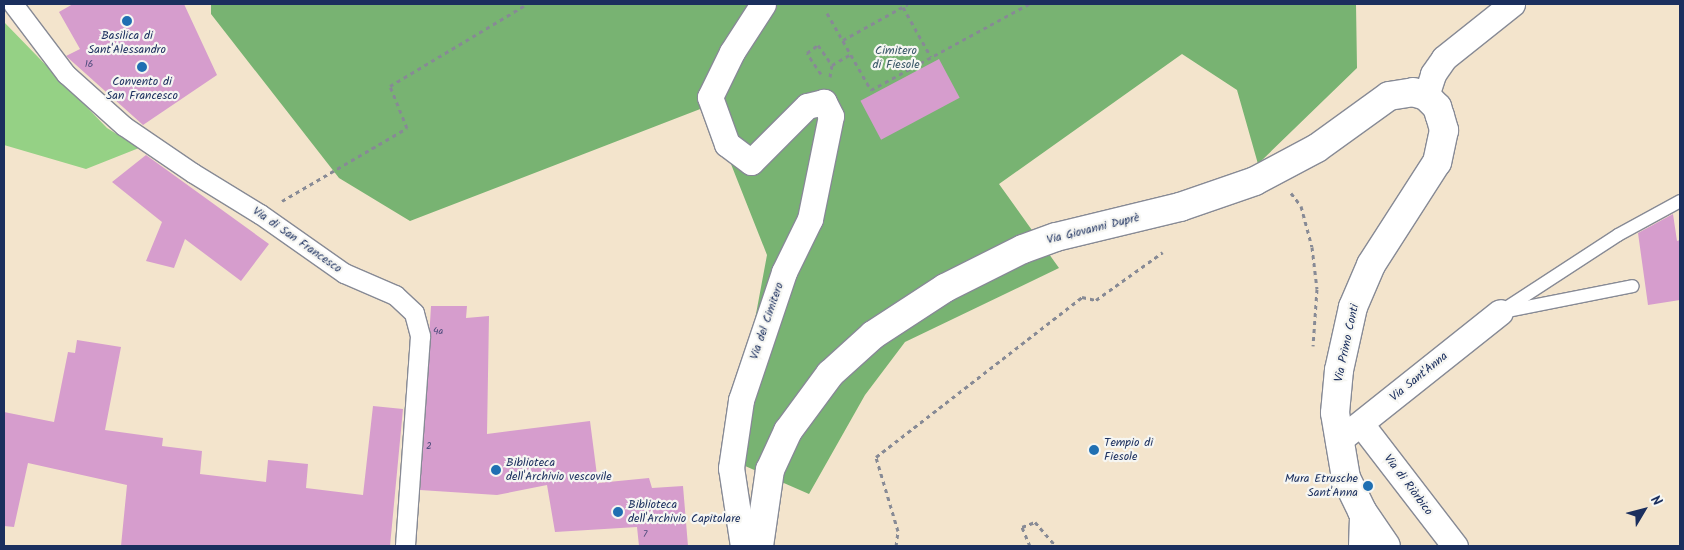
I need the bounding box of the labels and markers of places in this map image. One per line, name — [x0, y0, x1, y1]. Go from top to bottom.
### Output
marker: Basilica di Sant'Alessandro — [121, 15, 133, 27]
place label: Basilica di Sant'Alessandro — [88, 29, 166, 57]
marker: Convento di San Francesco — [136, 61, 148, 73]
place label: Convento di San Francesco — [106, 75, 178, 103]
place label: Tempio di Fiesole — [1104, 436, 1153, 464]
marker: Tempio di Fiesole — [1088, 444, 1100, 456]
place label: Biblioteca dell'Archivio vescovile — [506, 456, 612, 484]
marker: Biblioteca dell'Archivio vescovile — [490, 464, 502, 476]
place label: Mura Etrusche Sant'Anna — [1285, 472, 1358, 500]
marker: Mura Etrusche Sant'Anna — [1362, 480, 1374, 492]
place label: Biblioteca dell'Archivio Capitolare — [628, 498, 740, 526]
marker: Biblioteca dell'Archivio Capitolare — [612, 506, 624, 518]

